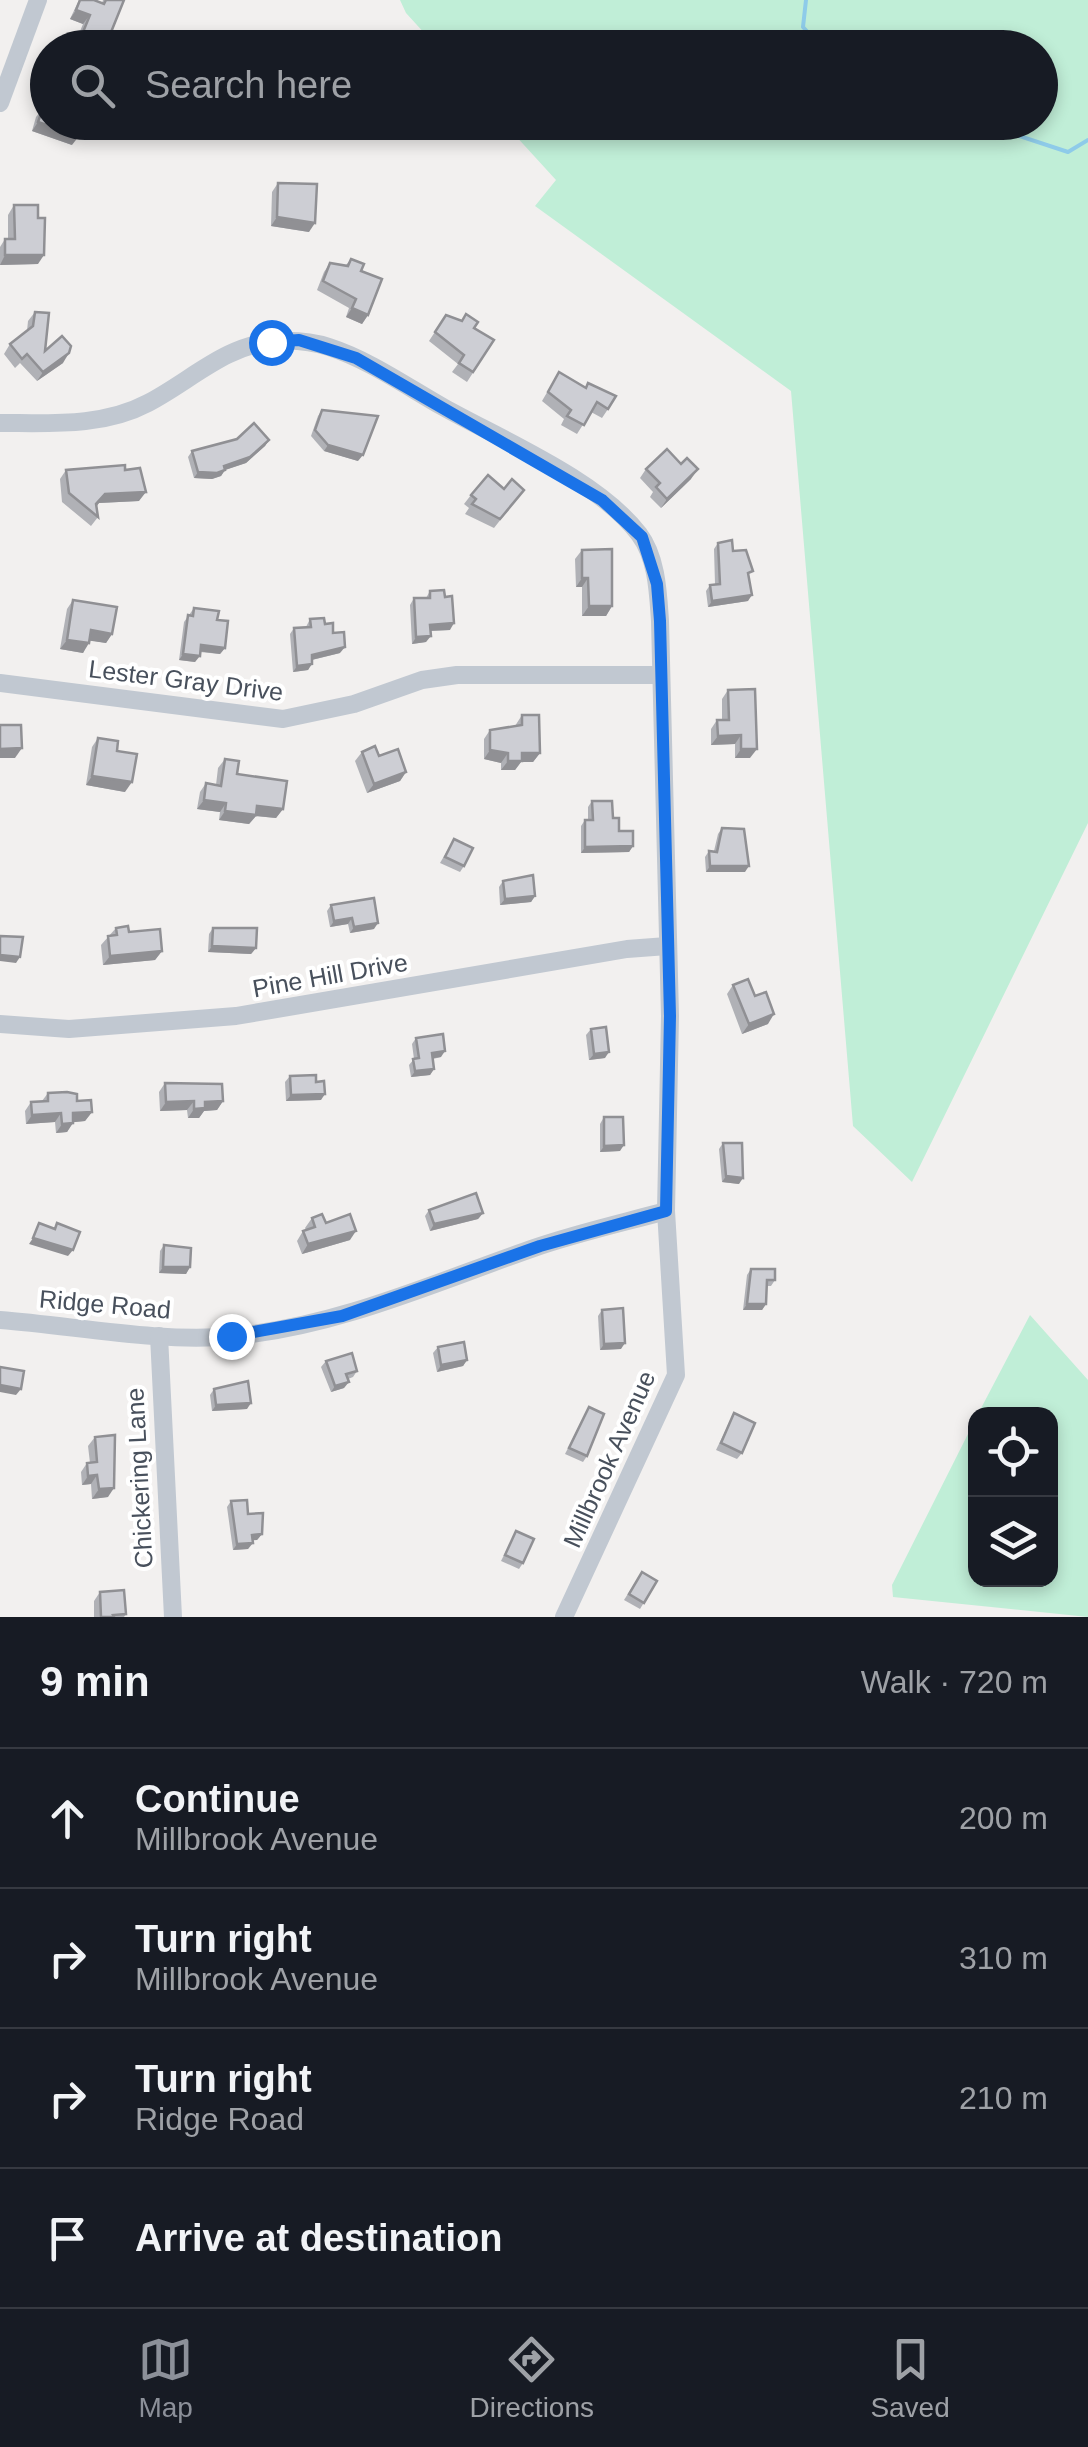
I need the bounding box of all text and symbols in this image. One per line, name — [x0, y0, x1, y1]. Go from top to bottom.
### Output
search box — [30, 30, 1058, 140]
icon: search — [65, 58, 120, 113]
text: Search here — [145, 64, 352, 106]
route start — [249, 320, 295, 366]
street label: Lester Gray Drive — [87, 654, 285, 706]
street label: Pine Hill Drive — [250, 948, 410, 1002]
street label: Ridge Road — [38, 1284, 172, 1324]
route end — [209, 1314, 255, 1360]
street label: Millbrook Avenue — [558, 1367, 660, 1551]
street label: Chickering Lane — [120, 1387, 158, 1569]
map controls — [968, 1407, 1058, 1587]
button: locate — [968, 1407, 1058, 1497]
button: layers — [968, 1497, 1058, 1587]
text: 9 min — [40, 1658, 150, 1705]
text: Walk · 720 m — [861, 1664, 1048, 1700]
text: Continue — [135, 1778, 300, 1820]
icon: ahead — [40, 1791, 95, 1846]
text: 200 m — [959, 1800, 1048, 1836]
text: Millbrook Avenue — [135, 1821, 378, 1857]
text: Turn right — [135, 1918, 312, 1960]
icon: right — [40, 1931, 95, 1986]
text: 310 m — [959, 1940, 1048, 1976]
text: Millbrook Avenue — [135, 1961, 378, 1997]
text: Turn right — [135, 2058, 312, 2100]
icon: right — [40, 2071, 95, 2126]
text: 210 m — [959, 2080, 1048, 2116]
text: Ridge Road — [135, 2101, 304, 2137]
icon: arrive — [40, 2211, 95, 2266]
text: Arrive at destination — [135, 2217, 502, 2259]
tab: Map — [138, 2332, 193, 2424]
tab: Directions — [470, 2332, 594, 2424]
tab: Saved — [870, 2332, 950, 2424]

